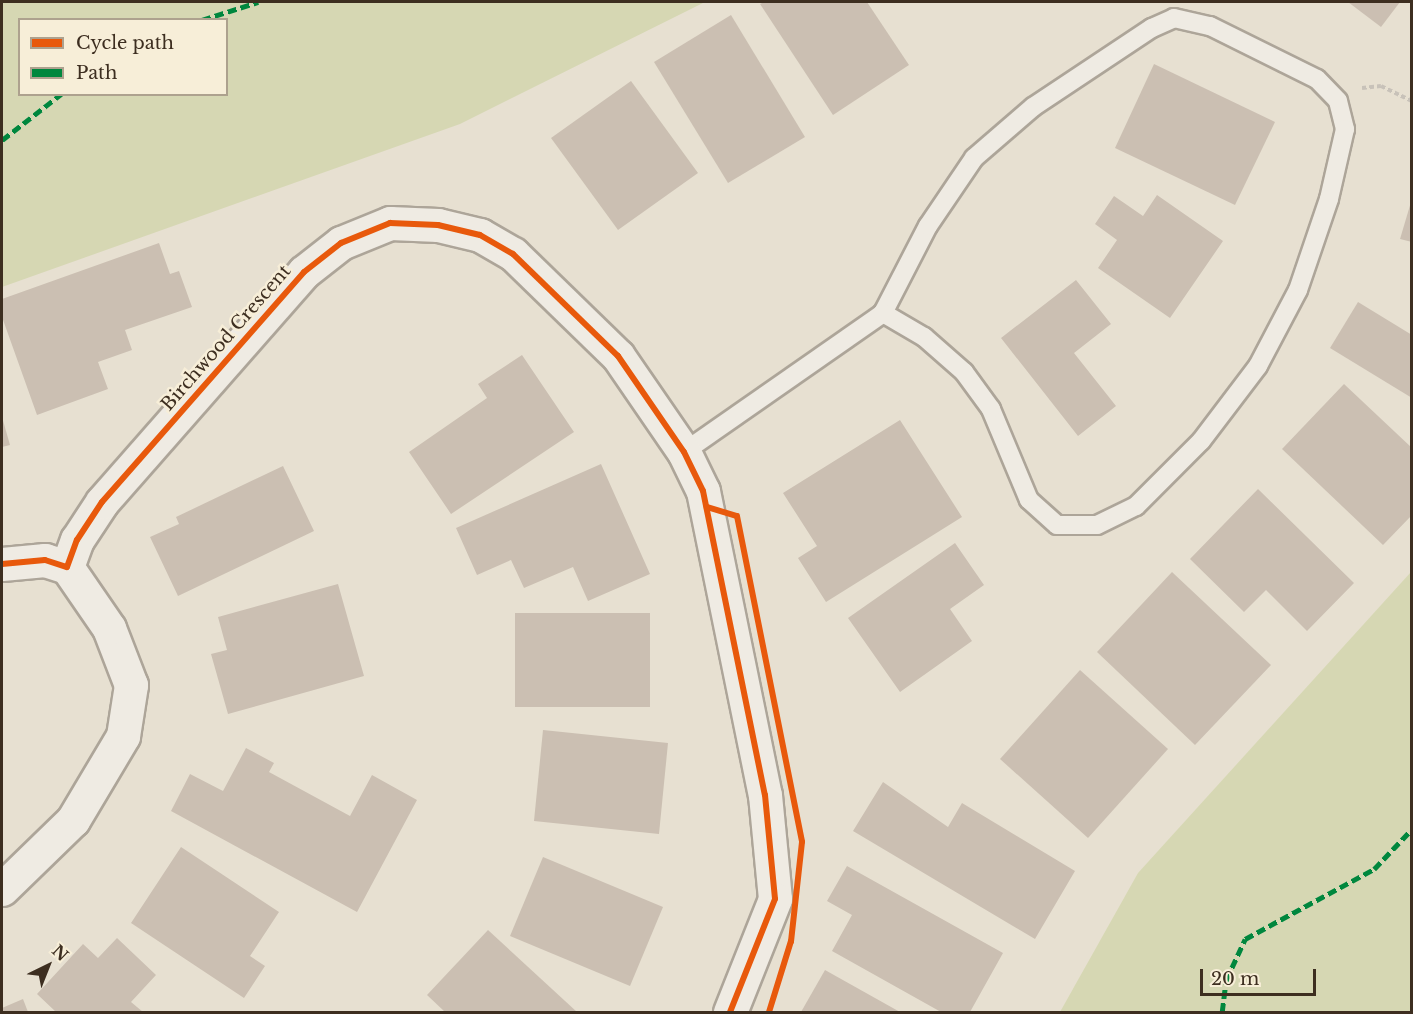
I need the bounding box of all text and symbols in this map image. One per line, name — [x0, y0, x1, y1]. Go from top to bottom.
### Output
legend — [18, 18, 228, 96]
text: Cycle path — [76, 32, 174, 54]
text: Path — [76, 62, 117, 84]
street label: Birchwood Crescent — [157, 261, 295, 415]
north arrow — [18, 936, 78, 996]
text: N — [48, 940, 73, 965]
scale bar — [1203, 957, 1318, 995]
text: 20 m — [1211, 968, 1259, 990]

